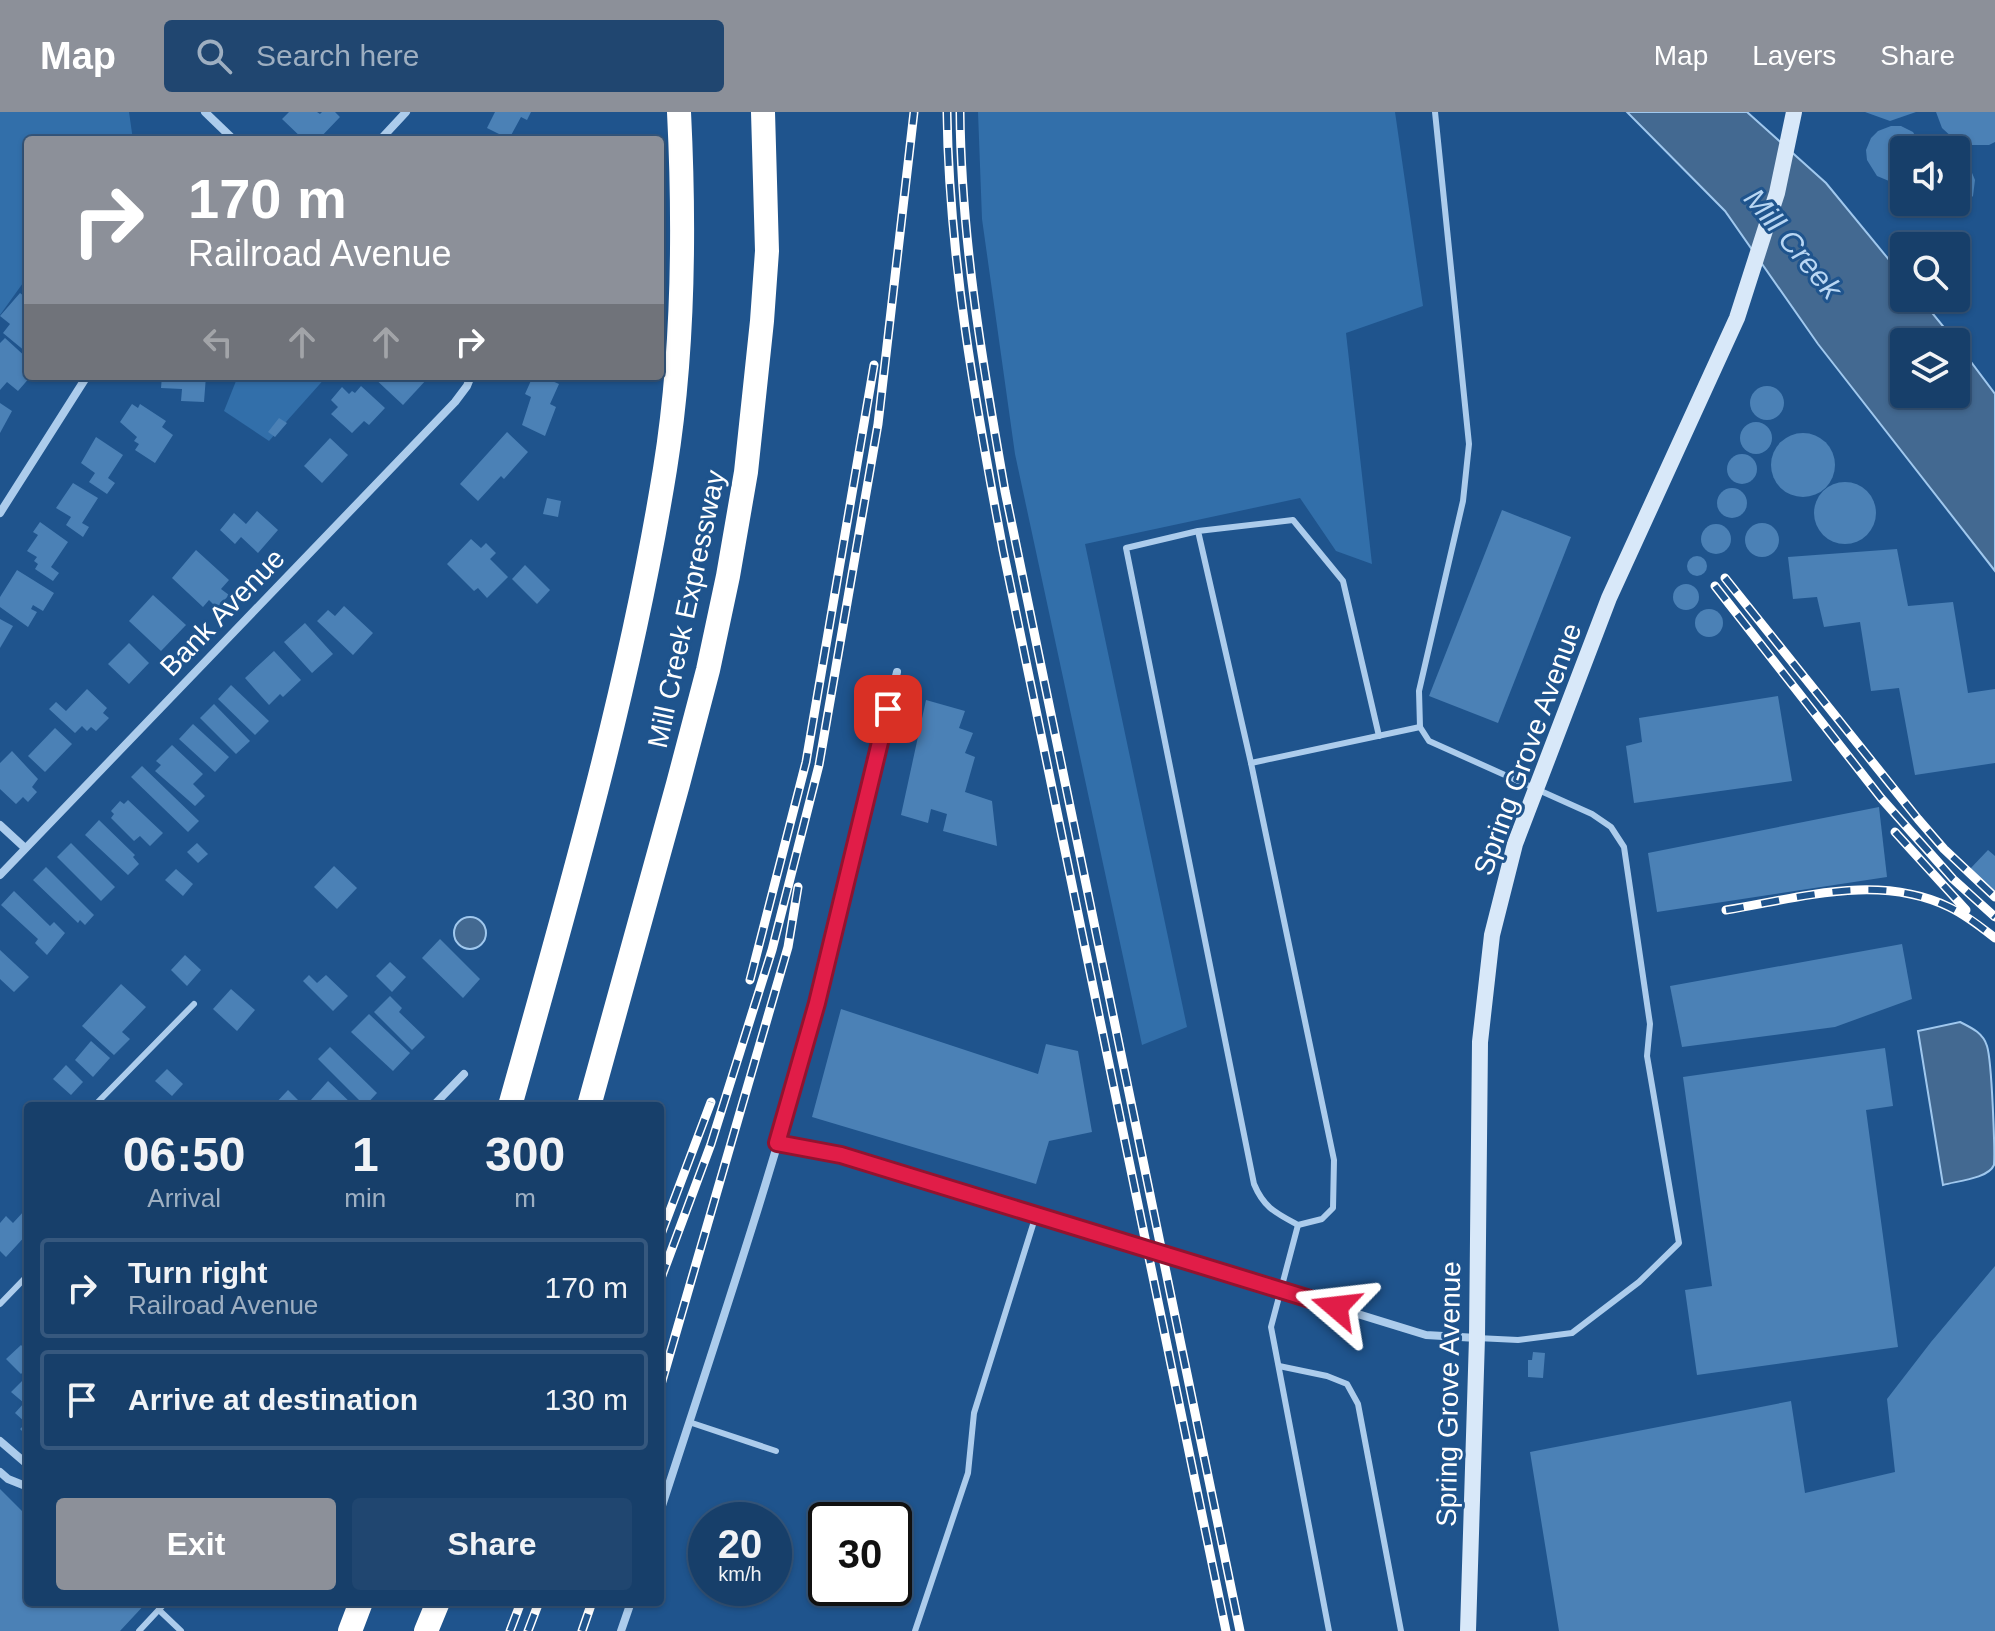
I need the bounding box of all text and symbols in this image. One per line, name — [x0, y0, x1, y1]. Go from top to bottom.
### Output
search box — [164, 20, 724, 92]
icon: search — [192, 34, 236, 78]
text: Map — [40, 35, 116, 77]
text: Search here — [256, 39, 419, 72]
text: Map — [1654, 40, 1708, 71]
text: Layers — [1752, 40, 1836, 71]
text: Share — [1880, 40, 1955, 71]
map controls — [1890, 136, 1970, 408]
button: sound — [1890, 136, 1970, 216]
text: 170 m — [188, 167, 347, 230]
icon: right — [56, 168, 160, 272]
water label: Mill Creek — [1738, 182, 1850, 307]
button: search — [1890, 232, 1970, 312]
text: Railroad Avenue — [188, 233, 452, 274]
icon: left — [196, 320, 240, 364]
icon: ahead — [280, 320, 324, 364]
icon: ahead — [364, 320, 408, 364]
icon: right — [448, 320, 492, 364]
button: layers — [1890, 328, 1970, 408]
street label: Mill Creek Expressway — [642, 467, 731, 751]
street label: Bank Avenue — [154, 542, 291, 682]
street label: Spring Grove Avenue — [1467, 619, 1587, 879]
pin — [854, 675, 922, 743]
icon: arrive — [866, 687, 910, 731]
text: 06:50 — [123, 1128, 246, 1181]
text: 1 — [352, 1128, 379, 1181]
text: 300 — [485, 1128, 565, 1181]
text: Arrival — [147, 1183, 221, 1213]
text: min — [344, 1183, 386, 1213]
text: m — [514, 1183, 536, 1213]
text: Turn right — [128, 1256, 267, 1289]
street label: Spring Grove Avenue — [1431, 1261, 1466, 1527]
position arrow — [1294, 1265, 1378, 1349]
icon: right — [60, 1266, 104, 1310]
text: 170 m — [545, 1271, 628, 1304]
text: Railroad Avenue — [128, 1290, 318, 1320]
icon: arrive — [60, 1378, 104, 1422]
text: Arrive at destination — [128, 1383, 418, 1416]
text: 130 m — [545, 1383, 628, 1416]
button: Exit — [56, 1498, 336, 1590]
button: Share — [352, 1498, 632, 1590]
speed limit sign: 30 — [808, 1502, 912, 1606]
text: 20 — [718, 1522, 762, 1566]
text: km/h — [718, 1563, 762, 1585]

